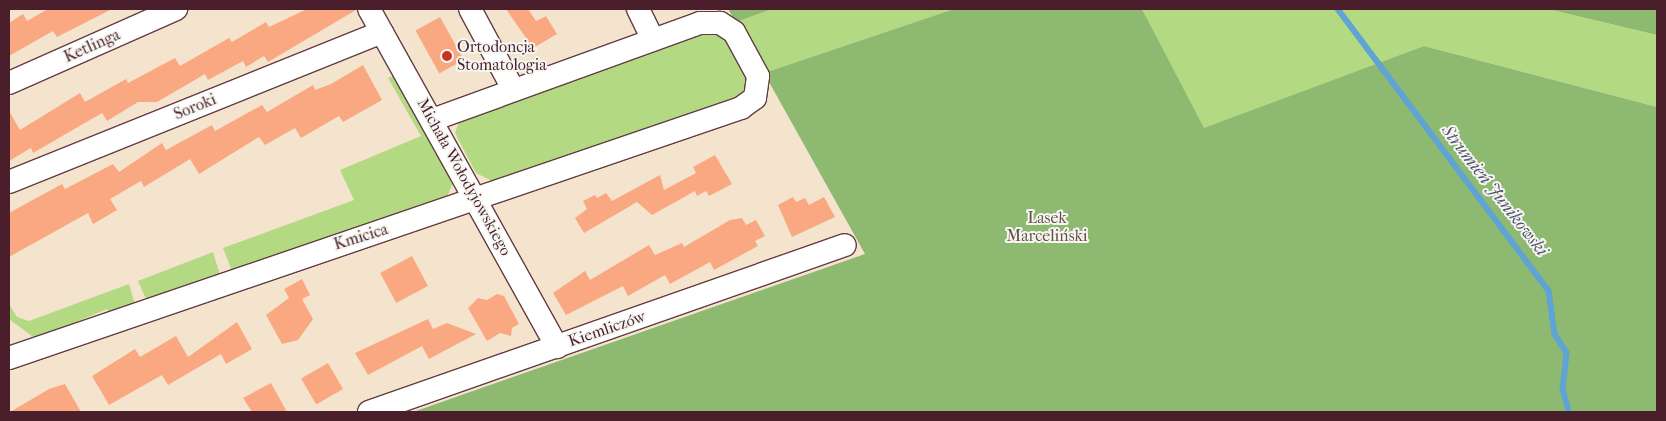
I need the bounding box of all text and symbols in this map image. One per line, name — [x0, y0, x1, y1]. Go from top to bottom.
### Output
street label: Ketlinga — [61, 25, 123, 67]
place label: Ortodoncja Stomatologia — [457, 37, 547, 75]
marker: Ortodoncja Stomatologia — [441, 50, 453, 62]
street label: Soroki — [171, 90, 219, 124]
street label: Michała Wołodyjowskiego — [413, 95, 515, 259]
water label: Strumień Junikowski — [1436, 121, 1552, 261]
park label: Lasek Marceliński — [1006, 208, 1088, 246]
street label: Kmicica — [332, 220, 390, 254]
street label: Kiemliczów — [566, 307, 648, 351]

